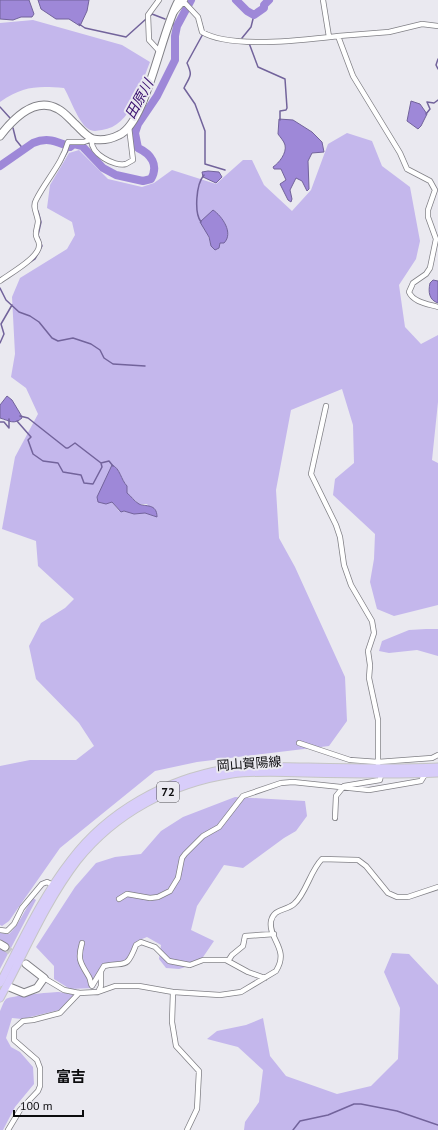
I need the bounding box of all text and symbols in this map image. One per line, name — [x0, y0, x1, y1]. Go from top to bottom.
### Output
water label: 田原川 — [121, 75, 158, 122]
street label: 岡山賀陽線 — [216, 753, 282, 774]
road number: 72 — [157, 782, 179, 802]
district label: 富吉 — [56, 1067, 86, 1086]
scale bar — [14, 1092, 83, 1118]
text: 100 m — [20, 1098, 53, 1113]

